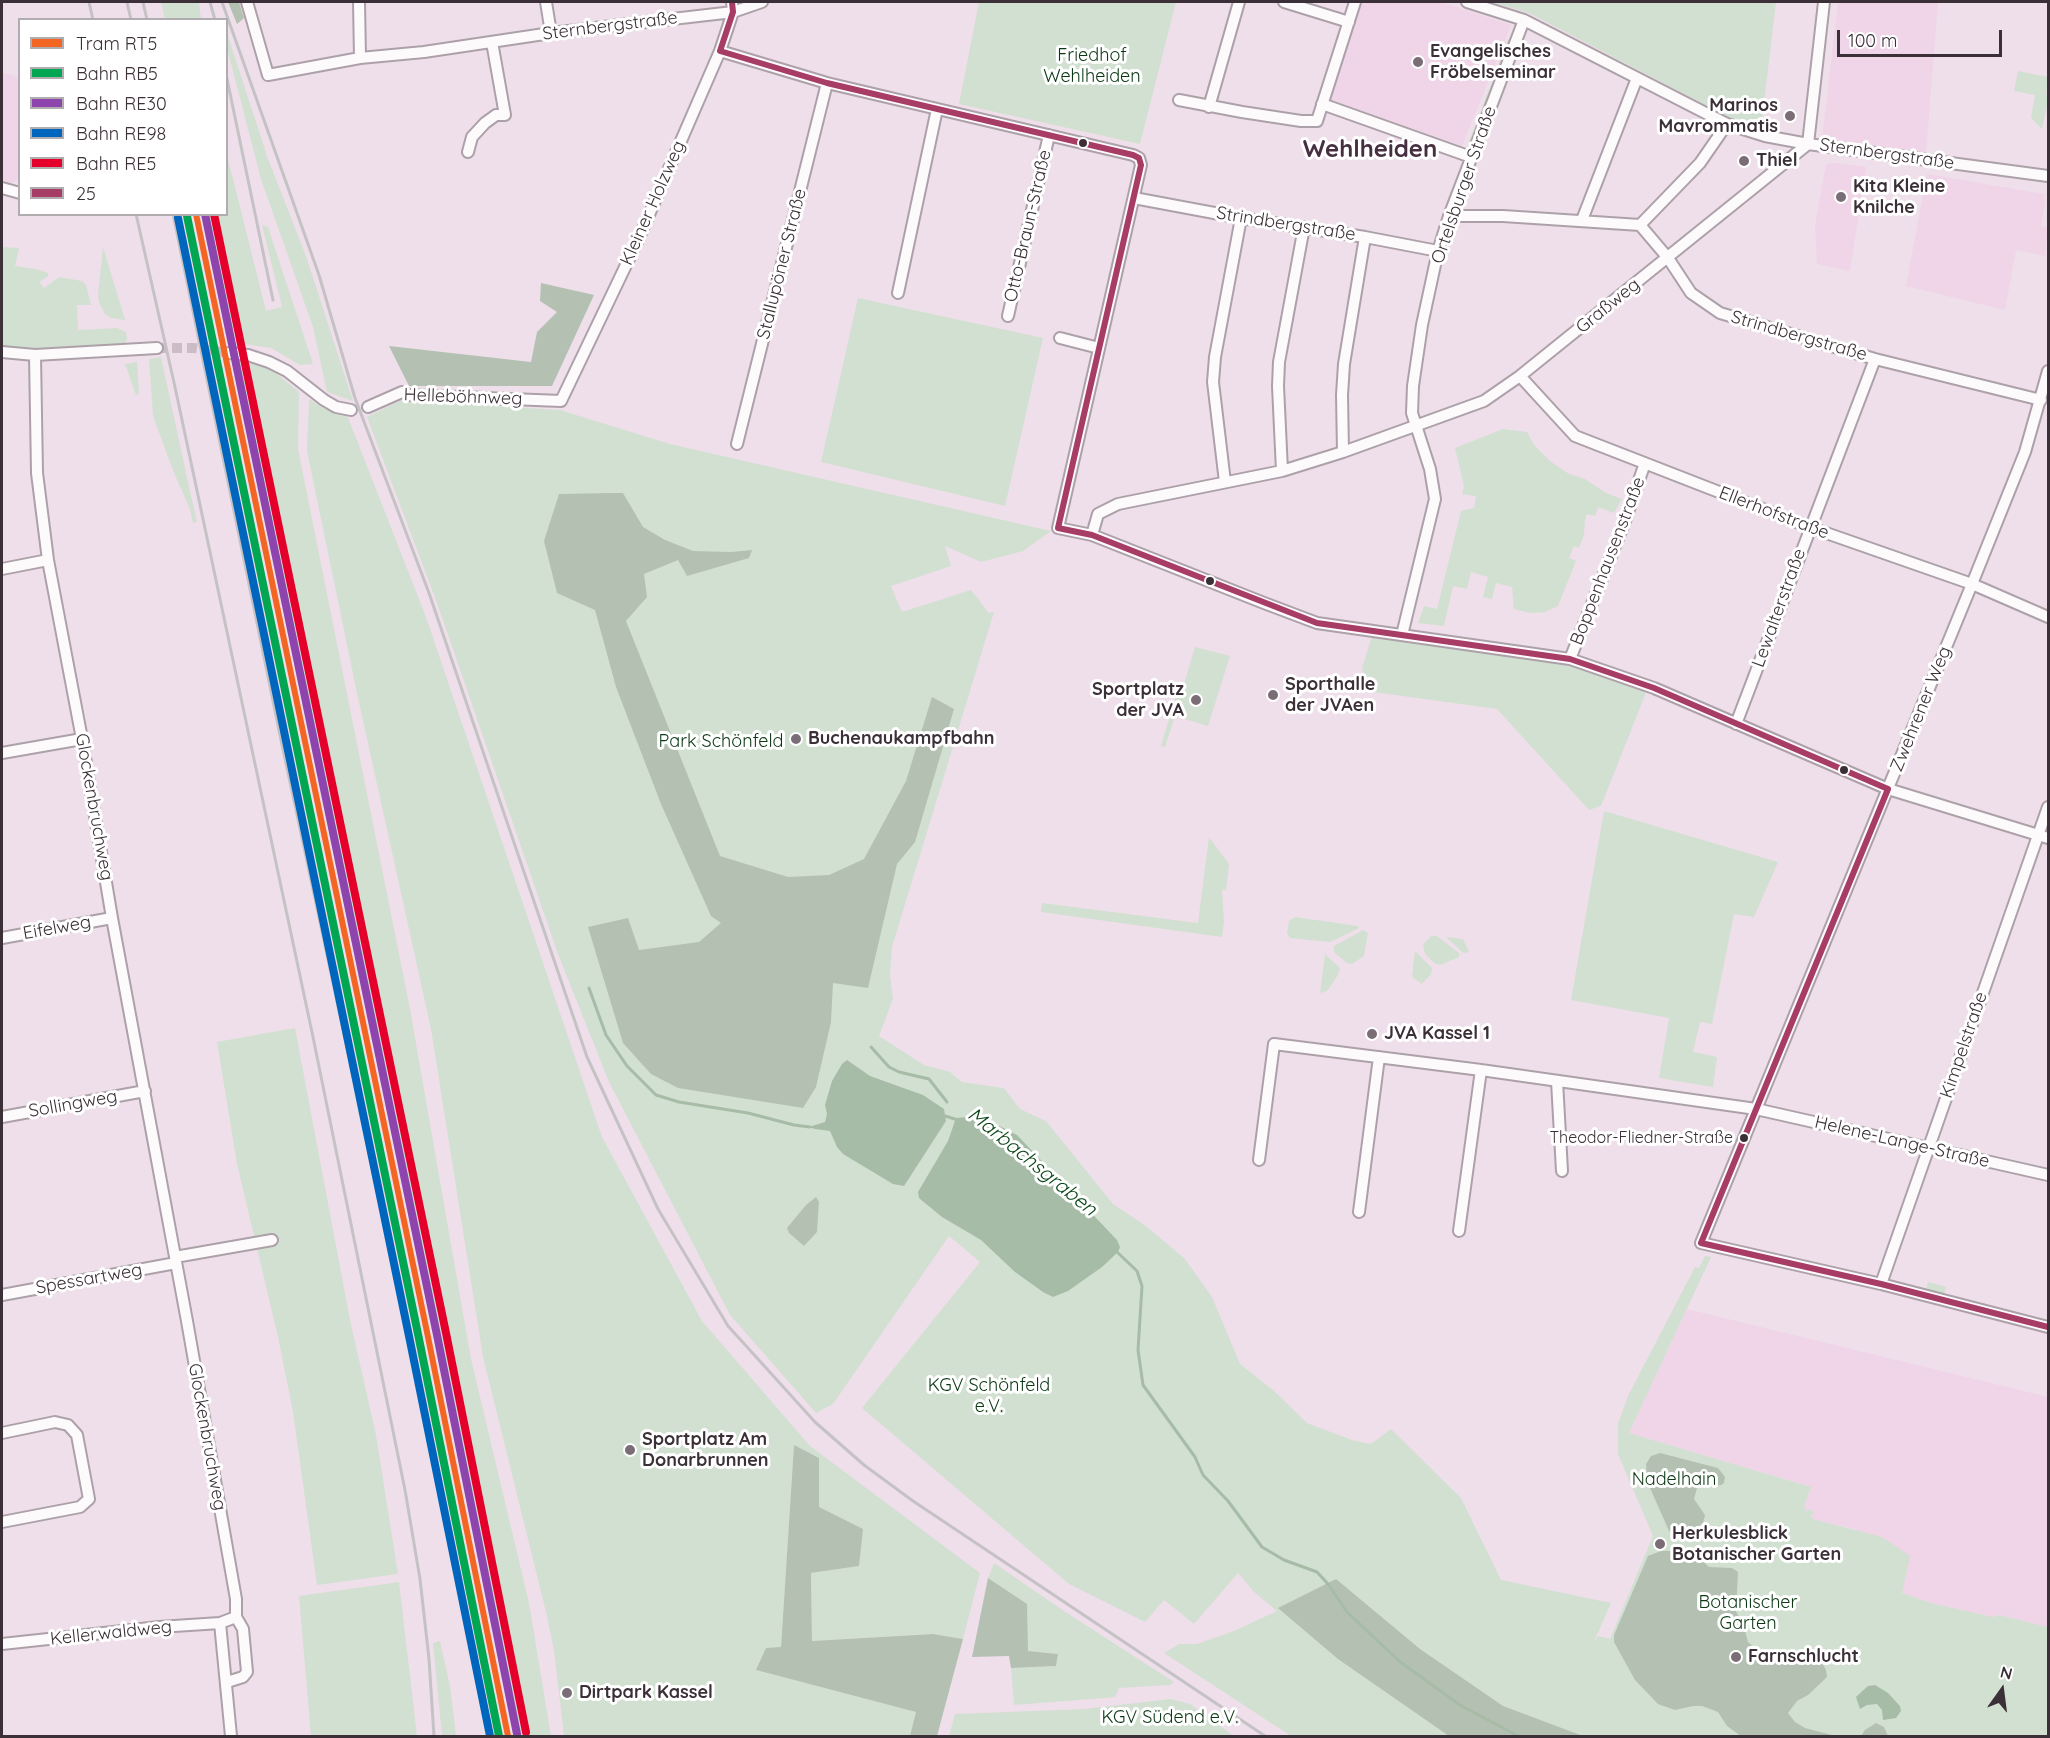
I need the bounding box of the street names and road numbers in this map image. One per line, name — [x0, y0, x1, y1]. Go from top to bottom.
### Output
street label: Sternbergstraße — [541, 7, 679, 45]
street label: Ortelsburger Straße — [1427, 103, 1501, 267]
street label: Sternbergstraße — [1818, 134, 1956, 174]
street label: Kleiner Holzweg — [616, 137, 690, 269]
street label: Otto-Braun-Straße — [1000, 148, 1056, 304]
street label: Stallupöner Straße — [753, 186, 811, 342]
street label: Strindbergstraße — [1215, 202, 1357, 246]
street label: Graßweg — [1572, 274, 1644, 338]
street label: Strindbergstraße — [1729, 306, 1869, 366]
street label: Helleböhnweg — [403, 384, 523, 410]
street label: Boppenhausenstraße — [1566, 474, 1650, 648]
street label: Ellerhofstraße — [1716, 482, 1832, 544]
street label: Lewalterstraße — [1748, 546, 1810, 670]
street label: Zwehrener Weg — [1886, 643, 1956, 775]
street label: Glockenbruchweg — [70, 732, 118, 882]
street label: Eifelweg — [21, 911, 93, 945]
street label: Kimpelstraße — [1936, 989, 1992, 1101]
street label: Sollingweg — [27, 1086, 119, 1122]
street label: Helene-Lange-Straße — [1812, 1111, 1992, 1173]
street label: Spessartweg — [34, 1259, 144, 1299]
street label: Glockenbruchweg — [183, 1362, 231, 1512]
street label: Kellerwaldweg — [49, 1616, 173, 1650]

